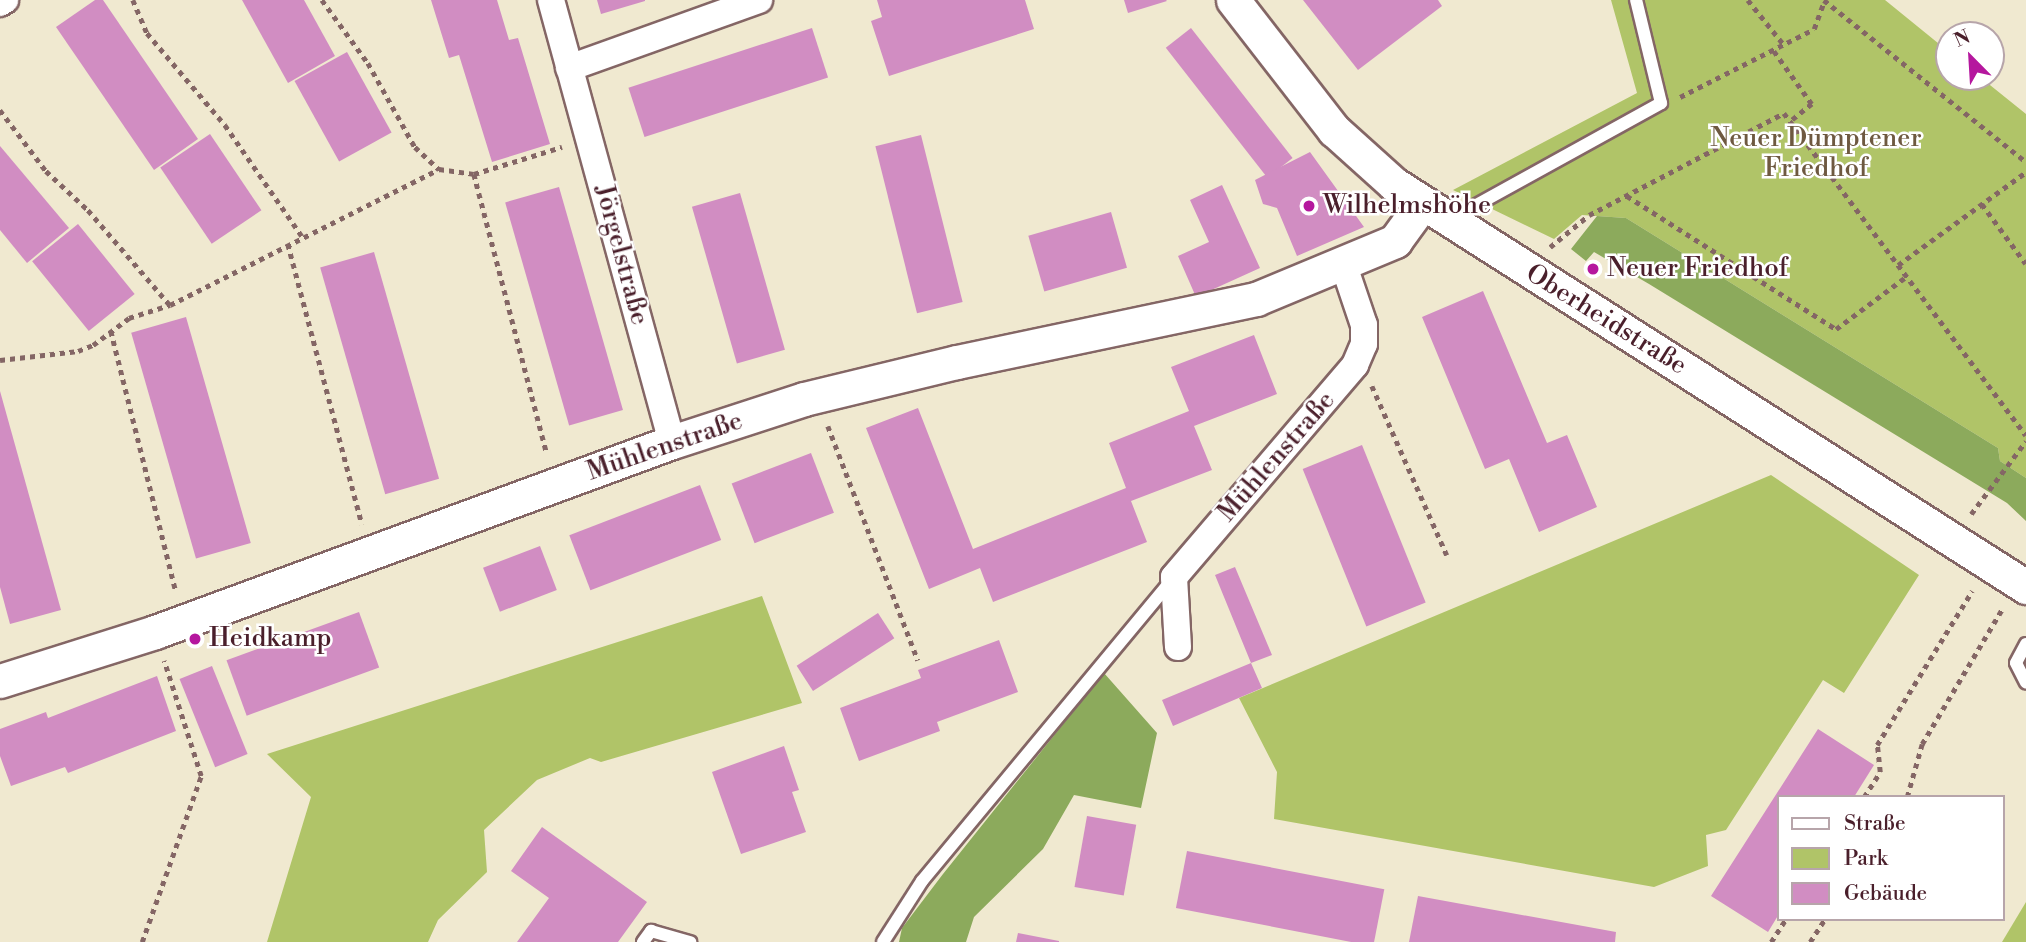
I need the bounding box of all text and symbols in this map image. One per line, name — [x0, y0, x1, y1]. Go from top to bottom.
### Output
north arrow — [1935, 21, 2005, 91]
text: N — [1951, 25, 1974, 53]
park label: Neuer Dümptener Friedhof — [1710, 123, 1922, 184]
street label: Jörgelstraße — [587, 182, 655, 328]
place label: Wilhelmshöhe — [1323, 190, 1491, 222]
marker: Wilhelmshöhe — [1301, 198, 1317, 214]
place label: Neuer Friedhof — [1607, 253, 1788, 285]
street label: Oberheidstraße — [1520, 258, 1692, 382]
marker: Neuer Friedhof — [1585, 261, 1601, 277]
street label: Mühlenstraße — [1212, 385, 1342, 529]
street label: Mühlenstraße — [583, 406, 747, 488]
place label: Heidkamp — [209, 623, 332, 655]
marker: Heidkamp — [187, 631, 203, 647]
legend — [1778, 795, 2005, 921]
text: Straße — [1844, 811, 1906, 837]
text: Park — [1844, 846, 1888, 872]
text: Gebäude — [1844, 881, 1927, 907]

